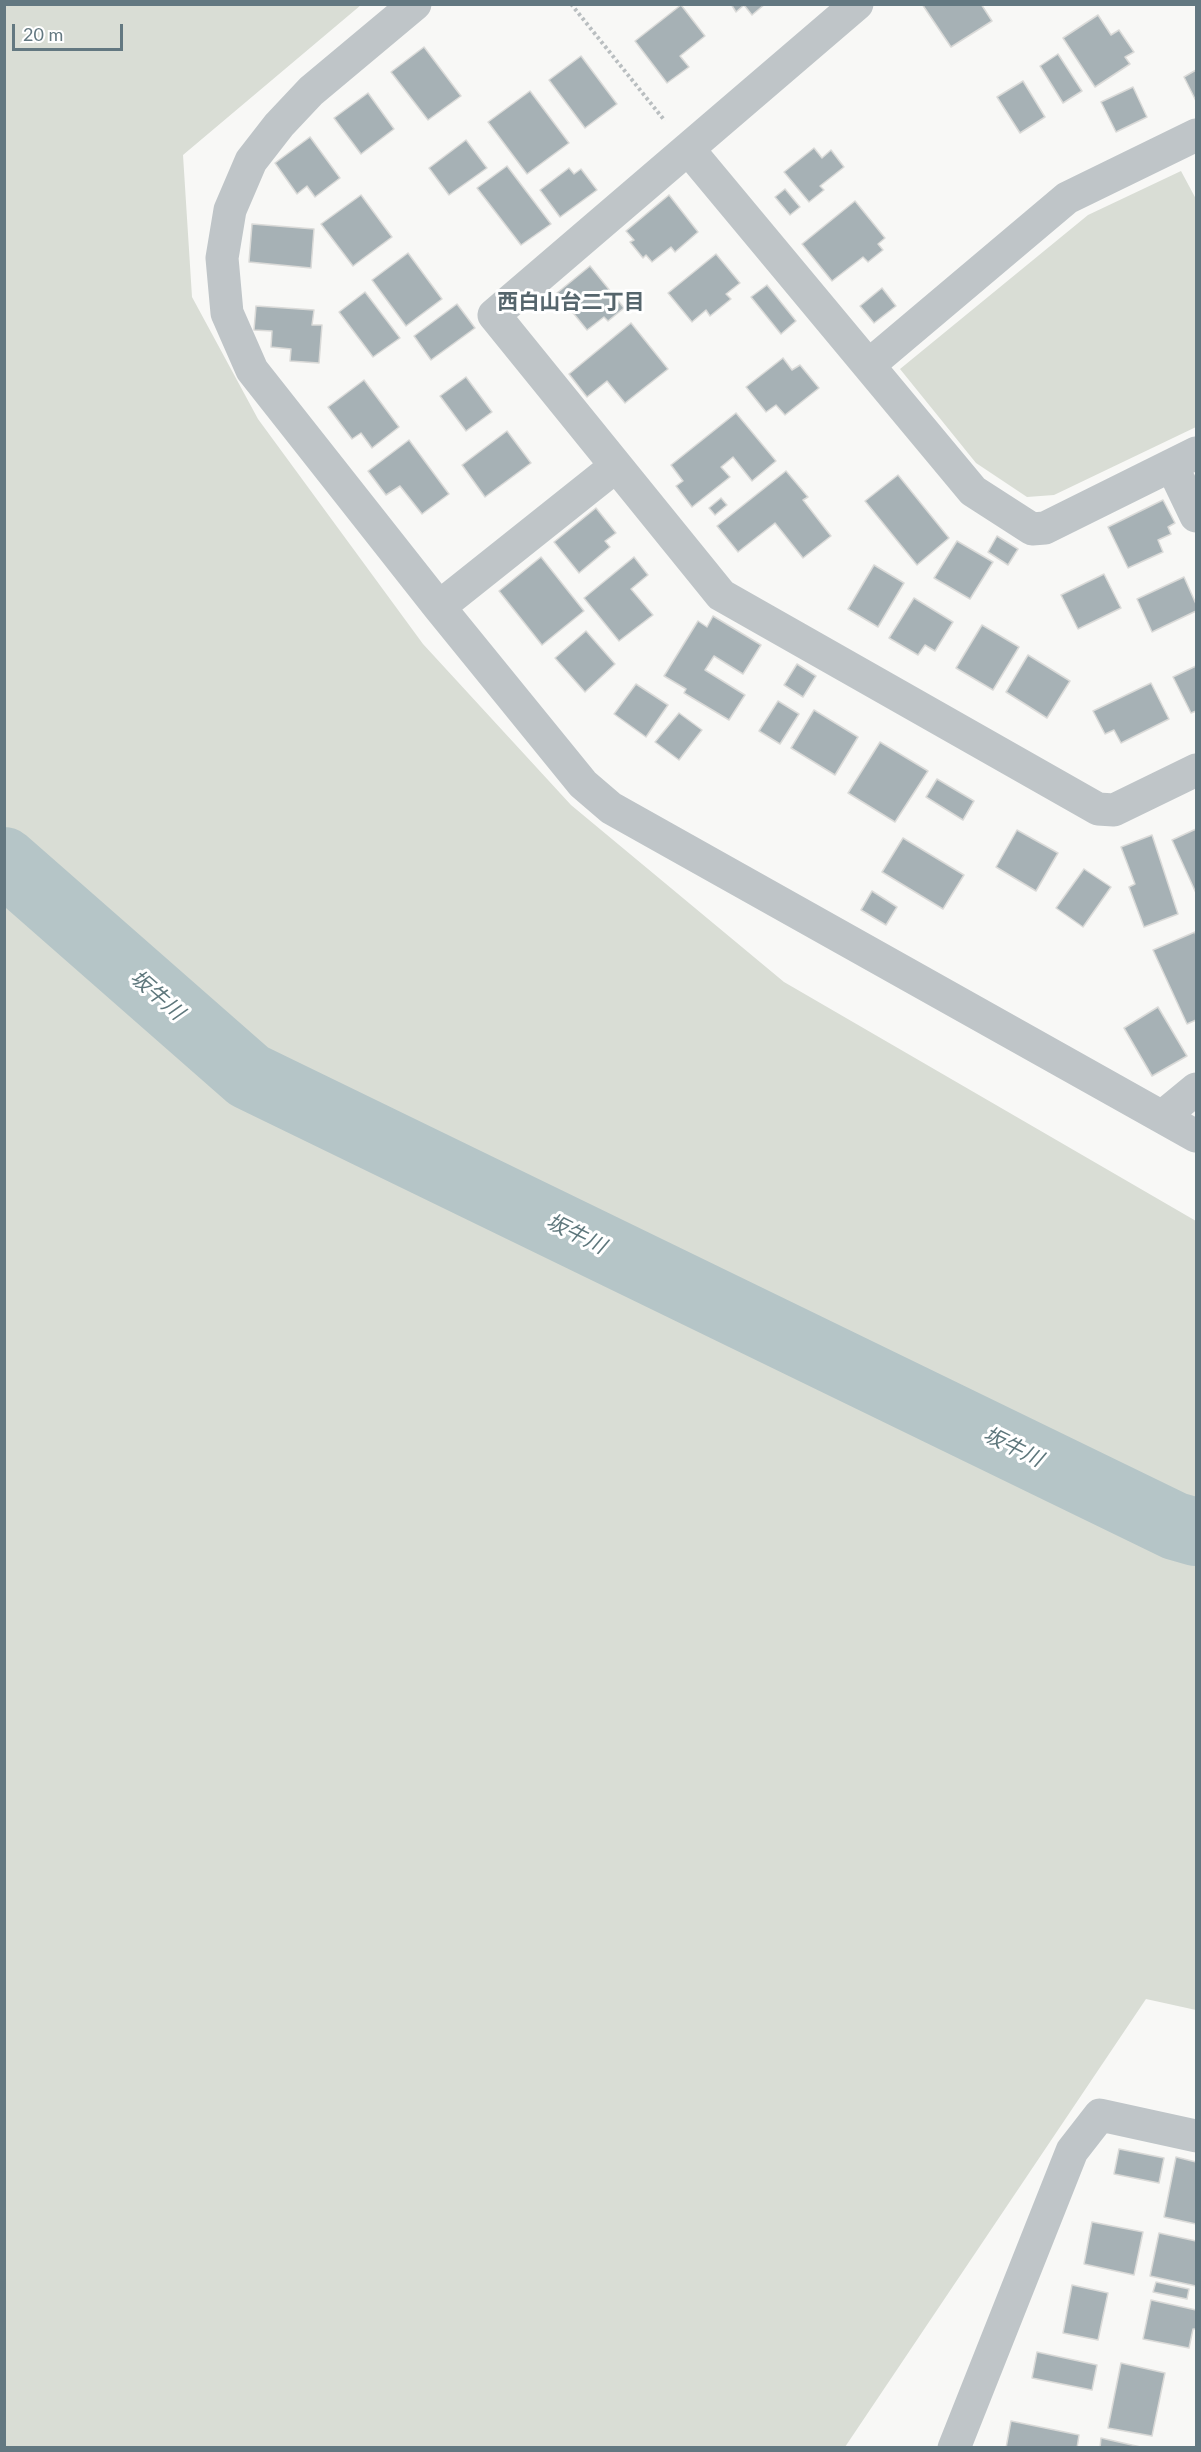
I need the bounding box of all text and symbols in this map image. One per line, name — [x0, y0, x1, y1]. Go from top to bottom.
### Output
scale bar — [15, 12, 126, 50]
text: 20 m — [23, 23, 63, 45]
district label: 西白山台二丁目 — [498, 289, 644, 315]
water label: 坂牛川 — [125, 965, 189, 1025]
water label: 坂牛川 — [542, 1209, 610, 1259]
water label: 坂牛川 — [979, 1422, 1047, 1472]

